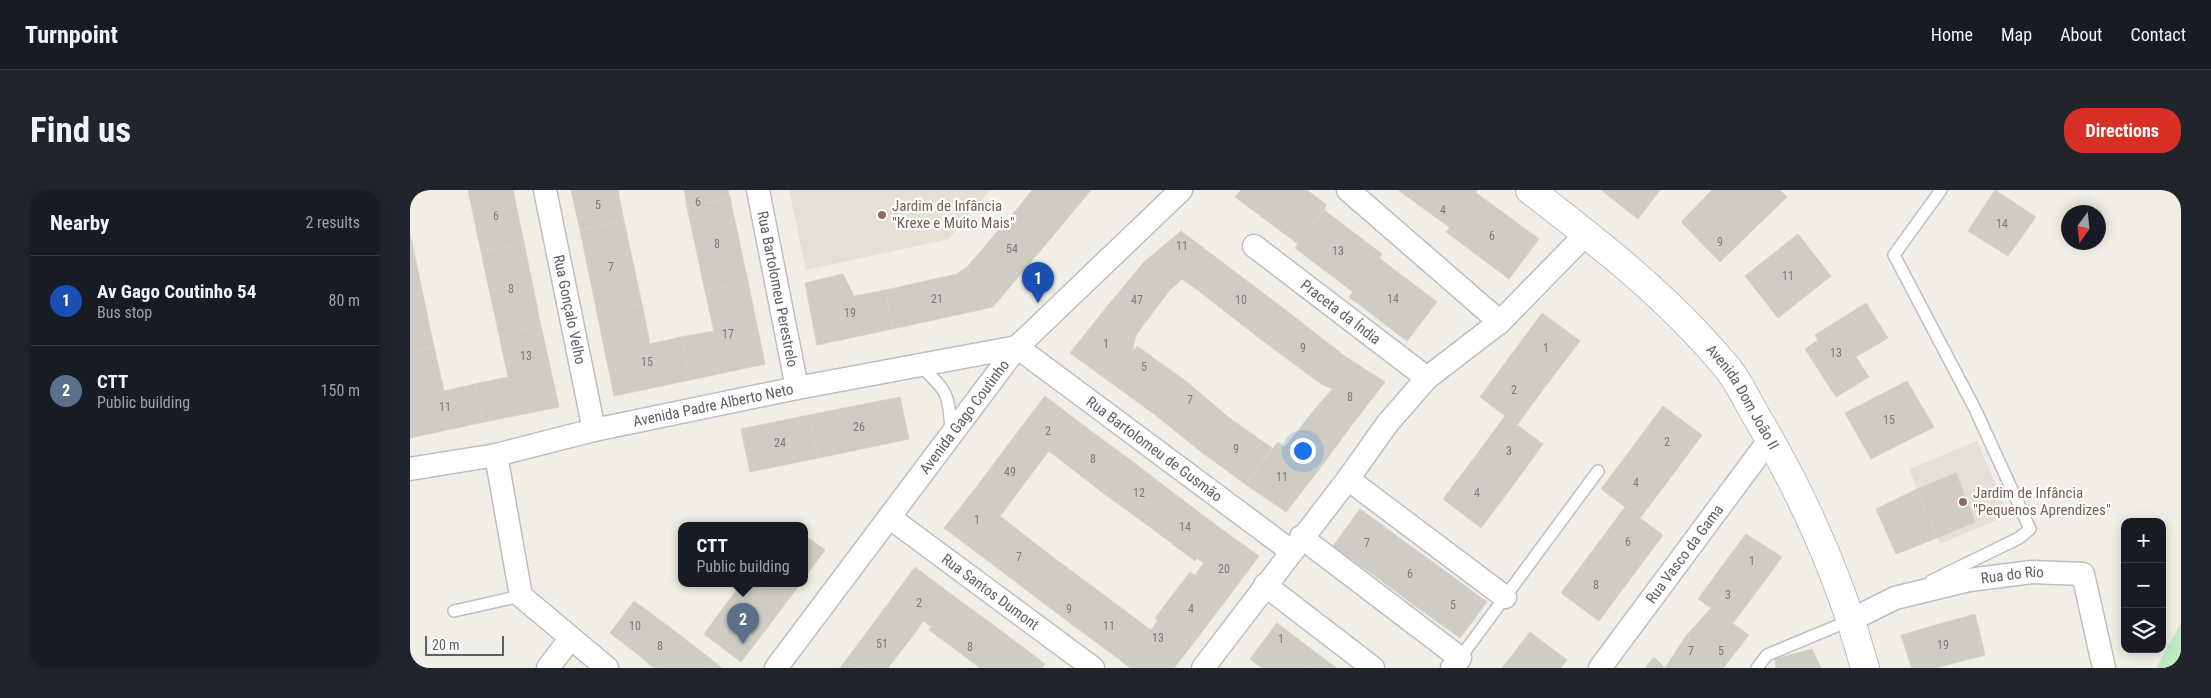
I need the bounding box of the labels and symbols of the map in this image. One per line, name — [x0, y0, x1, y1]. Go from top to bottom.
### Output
house number: 6 — [695, 195, 701, 209]
place label: Jardim de Infância "Krexe e Muito Mais" — [892, 197, 1015, 232]
house number: 5 — [595, 198, 601, 212]
house number: 4 — [1440, 203, 1446, 217]
north arrow — [2061, 205, 2106, 250]
house number: 6 — [493, 209, 499, 223]
marker: Jardim de Infância "Krexe e Muito Mais" — [876, 209, 888, 221]
street label: Rua Bartolomeu Perestrelo — [753, 210, 802, 369]
house number: 14 — [1996, 217, 2008, 231]
house number: 6 — [1489, 229, 1495, 243]
house number: 9 — [1717, 235, 1723, 249]
house number: 8 — [714, 237, 720, 251]
house number: 11 — [1176, 239, 1188, 253]
house number: 54 — [1006, 242, 1018, 256]
house number: 13 — [1332, 244, 1344, 258]
street label: Rua Gonçalo Velho — [549, 253, 589, 366]
house number: 7 — [608, 260, 614, 274]
pin: 1 — [1022, 262, 1054, 303]
house number: 11 — [1782, 269, 1794, 283]
street label: Praceta da Índia — [1297, 276, 1384, 348]
house number: 8 — [508, 282, 514, 296]
house number: 21 — [931, 292, 943, 306]
house number: 14 — [1387, 292, 1399, 306]
house number: 47 — [1131, 293, 1143, 307]
house number: 10 — [1235, 293, 1247, 307]
house number: 19 — [844, 306, 856, 320]
house number: 17 — [722, 327, 734, 341]
house number: 1 — [1103, 337, 1109, 351]
house number: 9 — [1300, 341, 1306, 355]
house number: 1 — [1543, 341, 1549, 355]
street label: Avenida Dom João II — [1702, 341, 1783, 453]
house number: 13 — [1830, 346, 1842, 360]
house number: 13 — [520, 349, 532, 363]
house number: 15 — [641, 355, 653, 369]
street label: Avenida Gago Coutinho — [916, 356, 1013, 478]
house number: 5 — [1141, 360, 1147, 374]
street label: Avenida Padre Alberto Neto — [631, 380, 795, 431]
house number: 2 — [1511, 383, 1517, 397]
house number: 8 — [1347, 390, 1353, 404]
street label: Rua Bartolomeu de Gusmão — [1083, 393, 1226, 506]
house number: 7 — [1187, 393, 1193, 407]
house number: 11 — [439, 400, 451, 414]
house number: 15 — [1883, 413, 1895, 427]
house number: 26 — [853, 420, 865, 434]
house number: 2 — [1045, 424, 1051, 438]
house number: 2 — [1664, 435, 1670, 449]
house number: 24 — [774, 436, 786, 450]
your location — [1290, 438, 1316, 464]
house number: 9 — [1233, 442, 1239, 456]
house number: 3 — [1506, 444, 1512, 458]
house number: 8 — [1090, 452, 1096, 466]
house number: 49 — [1004, 465, 1016, 479]
house number: 11 — [1276, 470, 1288, 484]
house number: 4 — [1633, 476, 1639, 490]
place label: Jardim de Infância "Pequenos Aprendizes" — [1973, 484, 2111, 519]
house number: 12 — [1133, 486, 1145, 500]
house number: 4 — [1474, 486, 1480, 500]
marker: Jardim de Infância "Pequenos Aprendizes" — [1957, 496, 1969, 508]
street label: Rua Vasco da Gama — [1642, 501, 1727, 607]
house number: 1 — [974, 513, 980, 527]
house number: 14 — [1179, 520, 1191, 534]
house number: 6 — [1625, 535, 1631, 549]
house number: 7 — [1364, 536, 1370, 550]
street label: Rua Santos Dumont — [938, 550, 1042, 634]
house number: 7 — [1016, 550, 1022, 564]
house number: 1 — [1749, 554, 1755, 568]
house number: 20 — [1218, 562, 1230, 576]
street label: Rua do Rio — [1980, 563, 2044, 587]
house number: 6 — [1407, 567, 1413, 581]
house number: 8 — [1593, 578, 1599, 592]
house number: 3 — [1725, 588, 1731, 602]
house number: 2 — [916, 596, 922, 610]
house number: 5 — [1450, 598, 1456, 612]
house number: 9 — [1066, 602, 1072, 616]
house number: 4 — [1188, 602, 1194, 616]
pin: 2 — [727, 603, 759, 644]
house number: 10 — [629, 619, 641, 633]
house number: 11 — [1103, 619, 1115, 633]
house number: 13 — [1152, 631, 1164, 645]
house number: 1 — [1278, 632, 1284, 646]
scale bar — [425, 633, 504, 656]
house number: 51 — [876, 637, 888, 651]
house number: 19 — [1937, 638, 1949, 652]
house number: 8 — [657, 639, 663, 653]
house number: 8 — [967, 640, 973, 654]
house number: 7 — [1688, 644, 1694, 658]
house number: 5 — [1718, 644, 1724, 658]

